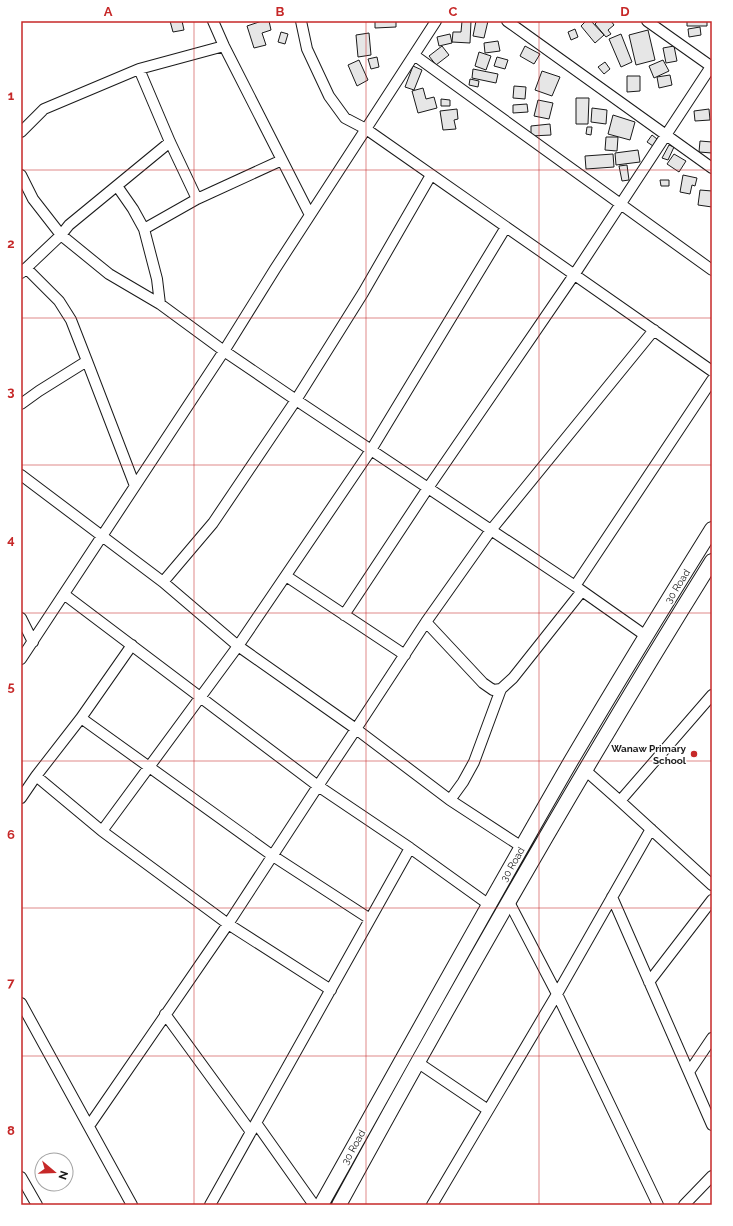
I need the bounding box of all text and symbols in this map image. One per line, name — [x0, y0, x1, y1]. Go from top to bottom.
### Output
text: A — [104, 4, 113, 19]
text: B — [276, 4, 285, 19]
text: C — [449, 4, 458, 19]
text: D — [620, 4, 630, 19]
text: 1 — [8, 88, 15, 103]
text: 2 — [7, 236, 15, 251]
text: 3 — [7, 384, 15, 399]
text: 4 — [7, 532, 15, 547]
street label: 30 Road — [663, 567, 692, 605]
text: 5 — [7, 679, 15, 694]
place label: Wanaw Primary School — [611, 743, 687, 766]
marker: Wanaw Primary School — [689, 749, 699, 759]
text: 6 — [7, 827, 15, 842]
street label: 30 Road — [498, 845, 527, 883]
text: 7 — [7, 975, 15, 990]
text: 8 — [7, 1123, 15, 1138]
street label: 30 Road — [339, 1128, 367, 1167]
north arrow — [34, 1152, 74, 1192]
text: N — [55, 1169, 70, 1181]

